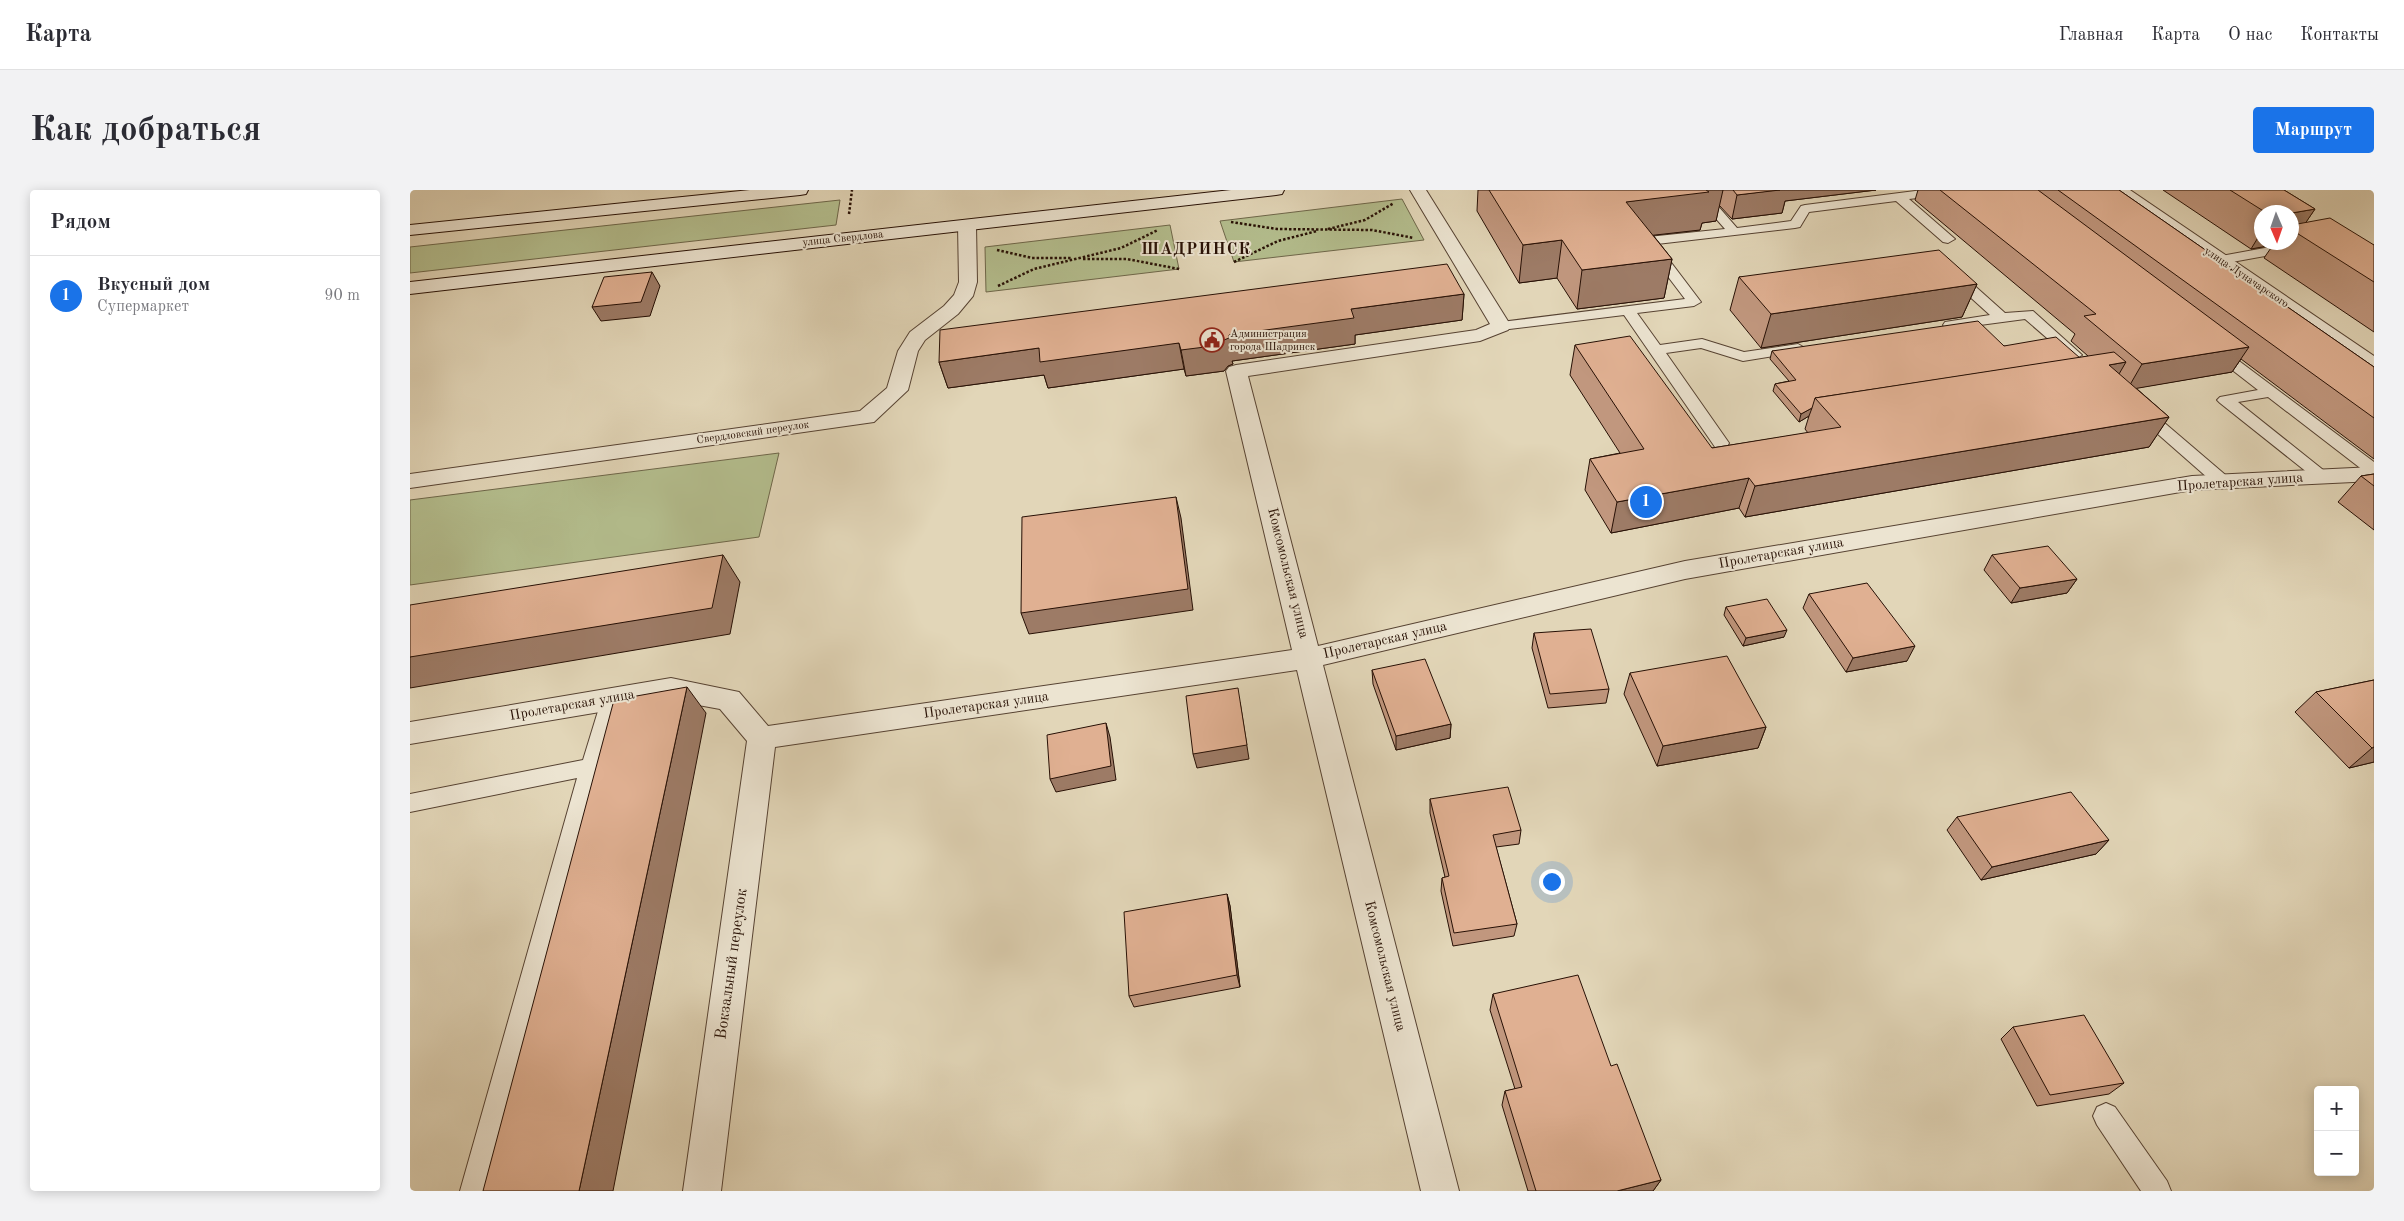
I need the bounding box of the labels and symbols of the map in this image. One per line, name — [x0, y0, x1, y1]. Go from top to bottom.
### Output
north arrow — [2254, 205, 2299, 250]
street label: улица Свердлова — [802, 229, 885, 249]
district label: ШАДРИНСК — [1141, 242, 1251, 258]
street label: улица Луначарского — [2202, 246, 2290, 310]
public building icon: Администрация города Шадринск — [1199, 327, 1225, 353]
place label: Администрация города Шадринск — [1230, 329, 1316, 353]
street label: Свердловский переулок — [696, 420, 810, 446]
street label: Пролетарская улица — [2176, 471, 2304, 493]
pin: 1 — [1630, 483, 1662, 521]
street label: Комсомольская улица — [1265, 506, 1311, 640]
street label: Пролетарская улица — [1717, 535, 1845, 571]
street label: Пролетарская улица — [1322, 619, 1448, 661]
street label: Пролетарская улица — [508, 687, 636, 723]
street label: Пролетарская улица — [922, 689, 1050, 721]
your location — [1539, 869, 1565, 895]
street label: Вокзальный переулок — [713, 887, 751, 1041]
street label: Комсомольская улица — [1362, 899, 1408, 1033]

